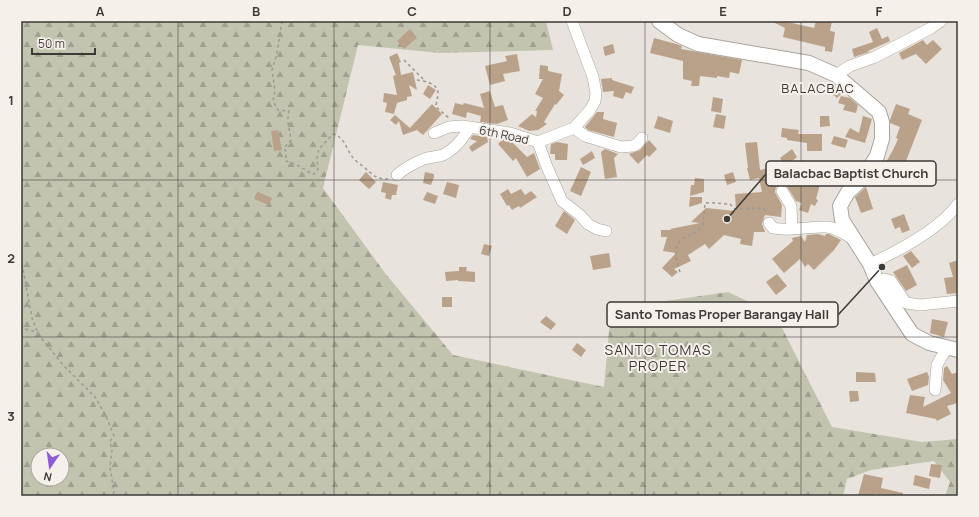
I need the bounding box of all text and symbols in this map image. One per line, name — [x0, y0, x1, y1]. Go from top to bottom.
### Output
text: A — [96, 2, 105, 20]
text: B — [252, 2, 260, 20]
text: C — [407, 2, 417, 20]
text: D — [562, 2, 572, 20]
text: E — [719, 2, 727, 20]
text: F — [876, 2, 883, 20]
scale bar — [32, 30, 95, 56]
text: 50 m — [38, 35, 65, 52]
district label: BALACBAC — [781, 79, 855, 97]
text: 1 — [8, 91, 14, 109]
street label: 6th Road — [478, 121, 530, 148]
callout: Balacbac Baptist Church — [766, 161, 936, 186]
text: Balacbac Baptist Church — [774, 164, 928, 182]
text: 2 — [7, 249, 15, 267]
callout: Santo Tomas Proper Barangay Hall — [607, 302, 838, 327]
text: Santo Tomas Proper Barangay Hall — [615, 305, 829, 323]
district label: SANTO TOMAS PROPER — [605, 340, 711, 375]
text: 3 — [7, 407, 15, 425]
north arrow — [30, 447, 70, 487]
text: N — [42, 469, 53, 485]

